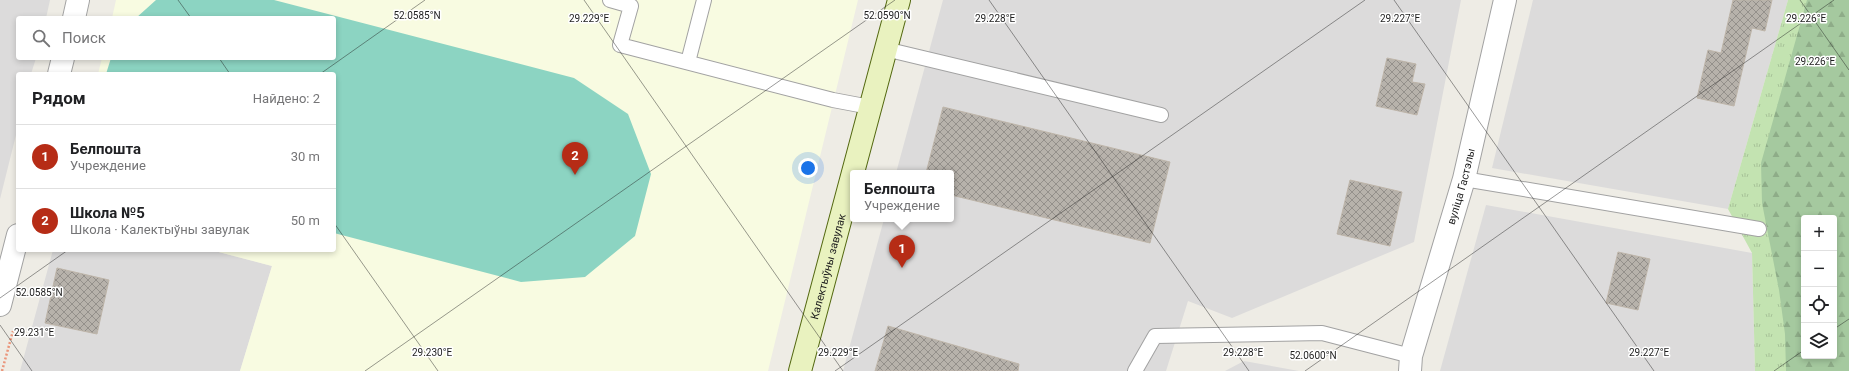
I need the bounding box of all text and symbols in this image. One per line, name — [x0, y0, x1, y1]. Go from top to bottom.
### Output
text: 52.0585°N — [393, 10, 441, 21]
text: 52.0590°N — [863, 10, 911, 21]
text: 29.229°E — [569, 13, 609, 24]
text: 29.228°E — [975, 13, 1015, 24]
text: 29.227°E — [1380, 13, 1420, 24]
text: 29.226°E — [1786, 13, 1826, 24]
search box — [16, 16, 336, 60]
icon: search — [30, 27, 52, 49]
text: Поиск — [62, 29, 106, 47]
text: 29.226°E — [1795, 56, 1835, 67]
text: Рядом — [32, 88, 86, 108]
text: Найдено: 2 — [253, 91, 320, 106]
text: Белпошта — [70, 140, 141, 158]
pin: 2 — [562, 142, 588, 175]
street label: вуліца Гастэлы — [1444, 147, 1477, 226]
text: 1 — [41, 149, 49, 164]
text: 30 m — [291, 149, 320, 164]
text: Учреждение — [70, 158, 146, 173]
your location — [798, 158, 818, 178]
popup — [850, 170, 954, 222]
text: Белпошта — [864, 180, 935, 198]
text: Учреждение — [864, 198, 940, 213]
text: Школа №5 — [70, 204, 145, 222]
street label: Калектыўны завулак — [808, 212, 848, 321]
text: 2 — [41, 213, 49, 228]
text: 50 m — [291, 213, 320, 228]
map controls — [1801, 215, 1837, 359]
button: + — [1801, 215, 1837, 251]
text: Школа · Калектыўны завулак — [70, 222, 250, 237]
pin: 1 — [889, 235, 915, 268]
button: − — [1801, 251, 1837, 287]
text: 52.0585°N — [15, 287, 63, 298]
button: locate — [1801, 287, 1837, 323]
button: layers — [1801, 323, 1837, 359]
text: 29.231°E — [14, 327, 54, 338]
text: 29.230°E — [412, 347, 452, 358]
text: 29.229°E — [818, 347, 858, 358]
text: 29.228°E — [1223, 347, 1263, 358]
text: 29.227°E — [1629, 347, 1669, 358]
text: 52.0600°N — [1289, 350, 1337, 361]

